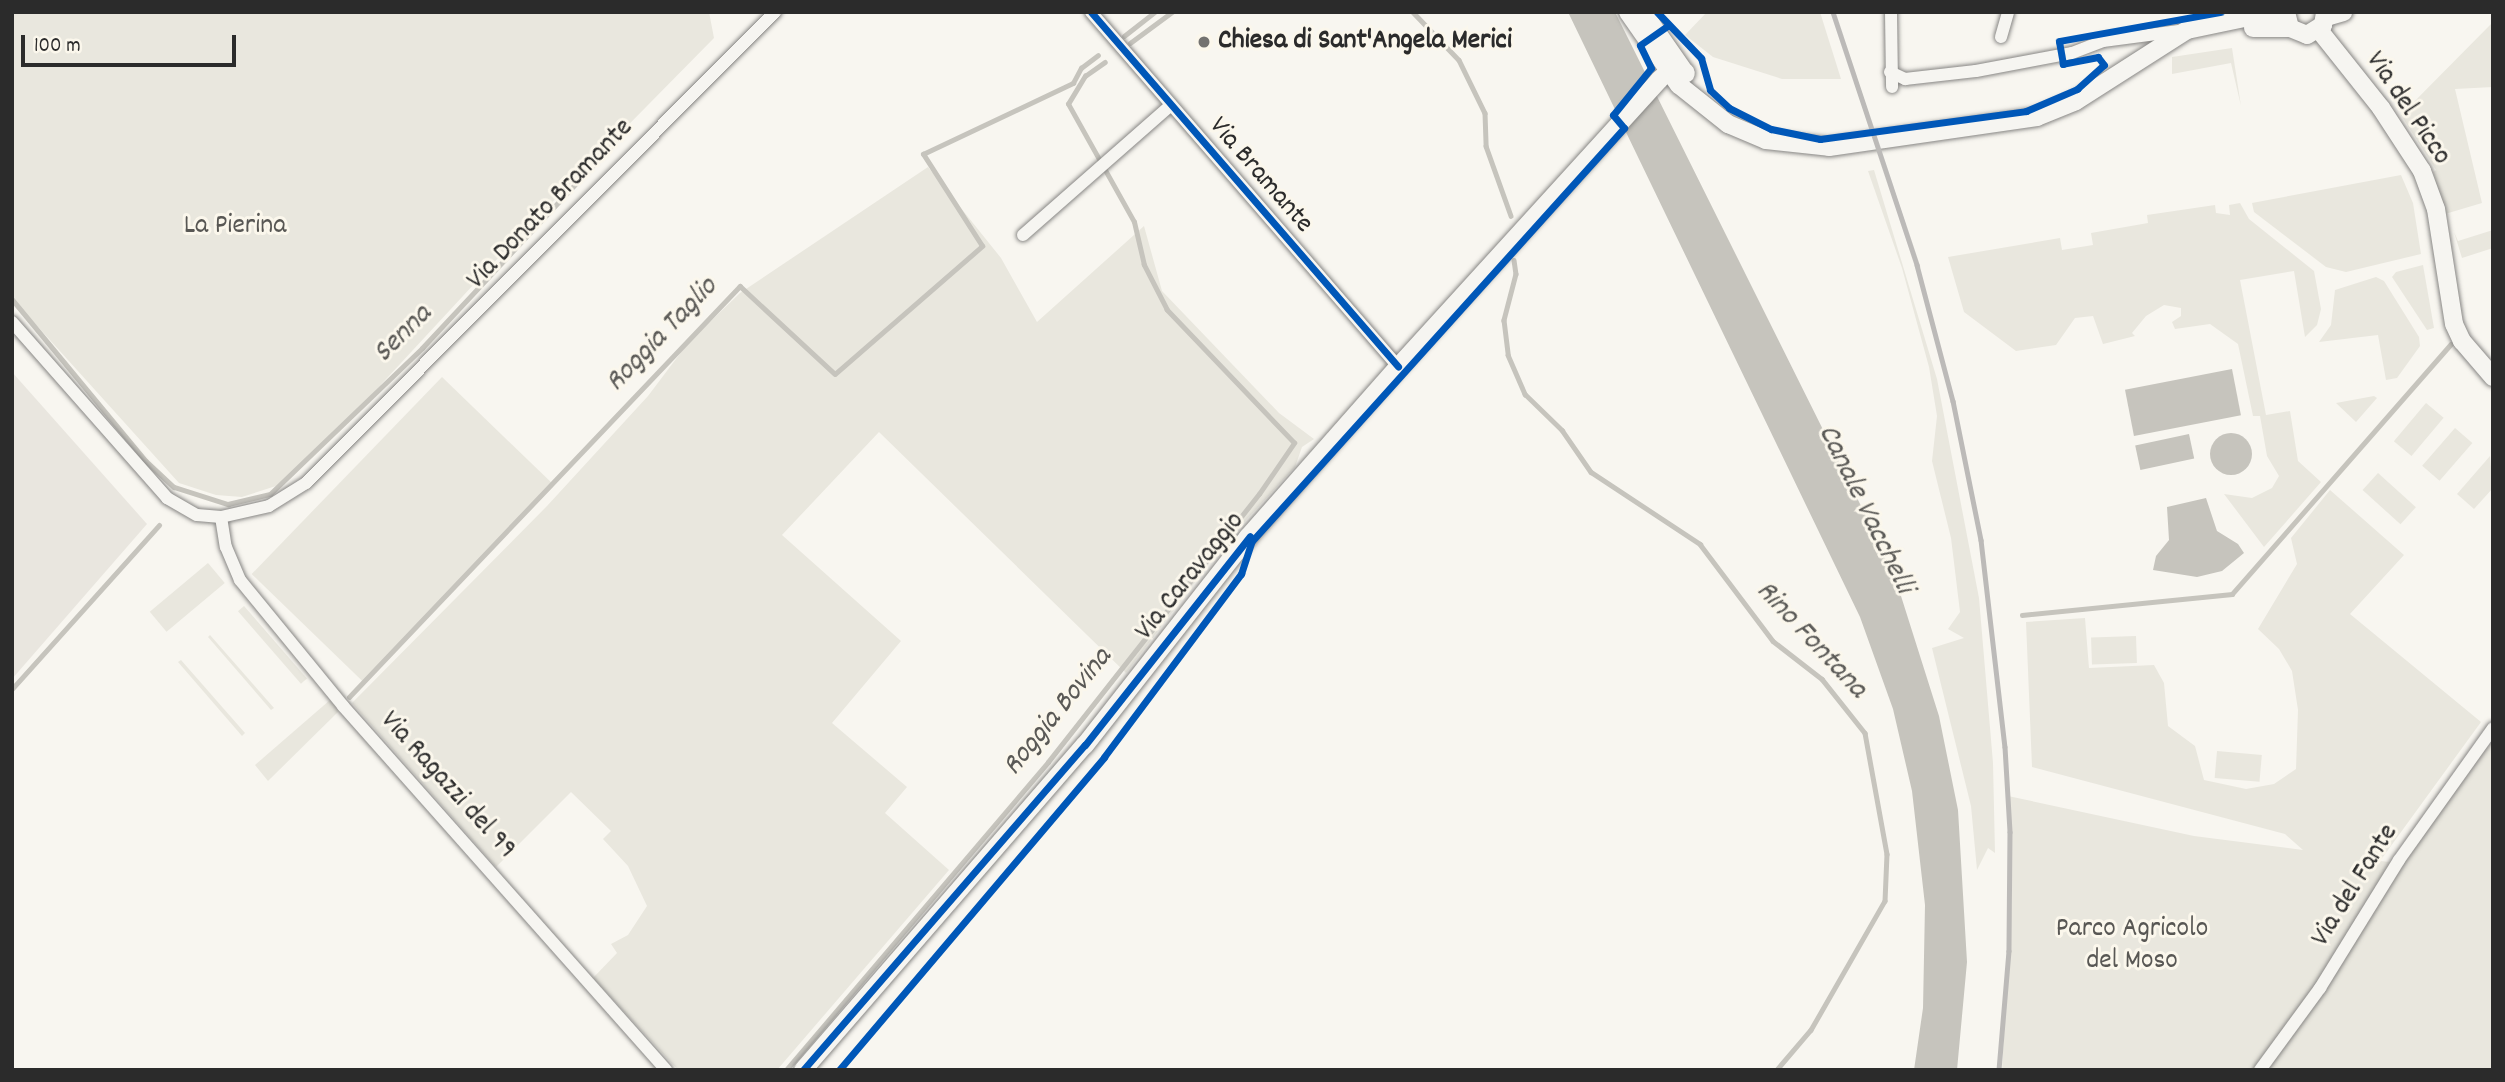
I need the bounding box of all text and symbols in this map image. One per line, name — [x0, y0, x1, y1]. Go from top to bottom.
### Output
scale bar — [24, 21, 240, 65]
place label: Chiesa di Sant'Angela Merici — [1218, 25, 1512, 59]
text: 100 m — [34, 32, 81, 62]
marker: Chiesa di Sant'Angela Merici — [1196, 34, 1212, 50]
street label: Via del Picco — [2357, 46, 2457, 172]
street label: Via Bramante — [1200, 111, 1320, 241]
street label: Via Donato Bramante — [461, 112, 641, 298]
park label: La Pierina — [184, 210, 286, 244]
water label: Roggia Taglio — [599, 271, 727, 401]
water label: Senna — [367, 298, 441, 372]
water label: Canale Vacchelli — [1808, 420, 1920, 600]
street label: Via Caravaggio — [1129, 506, 1253, 648]
water label: Rino Fontana — [1746, 575, 1874, 707]
water label: Roggia Bovina — [997, 642, 1121, 784]
street label: Via Ragazzi del 99 — [372, 705, 522, 867]
street label: Via del Fante — [2305, 819, 2407, 953]
park label: Parco Agricolo del Moso — [2056, 913, 2208, 979]

